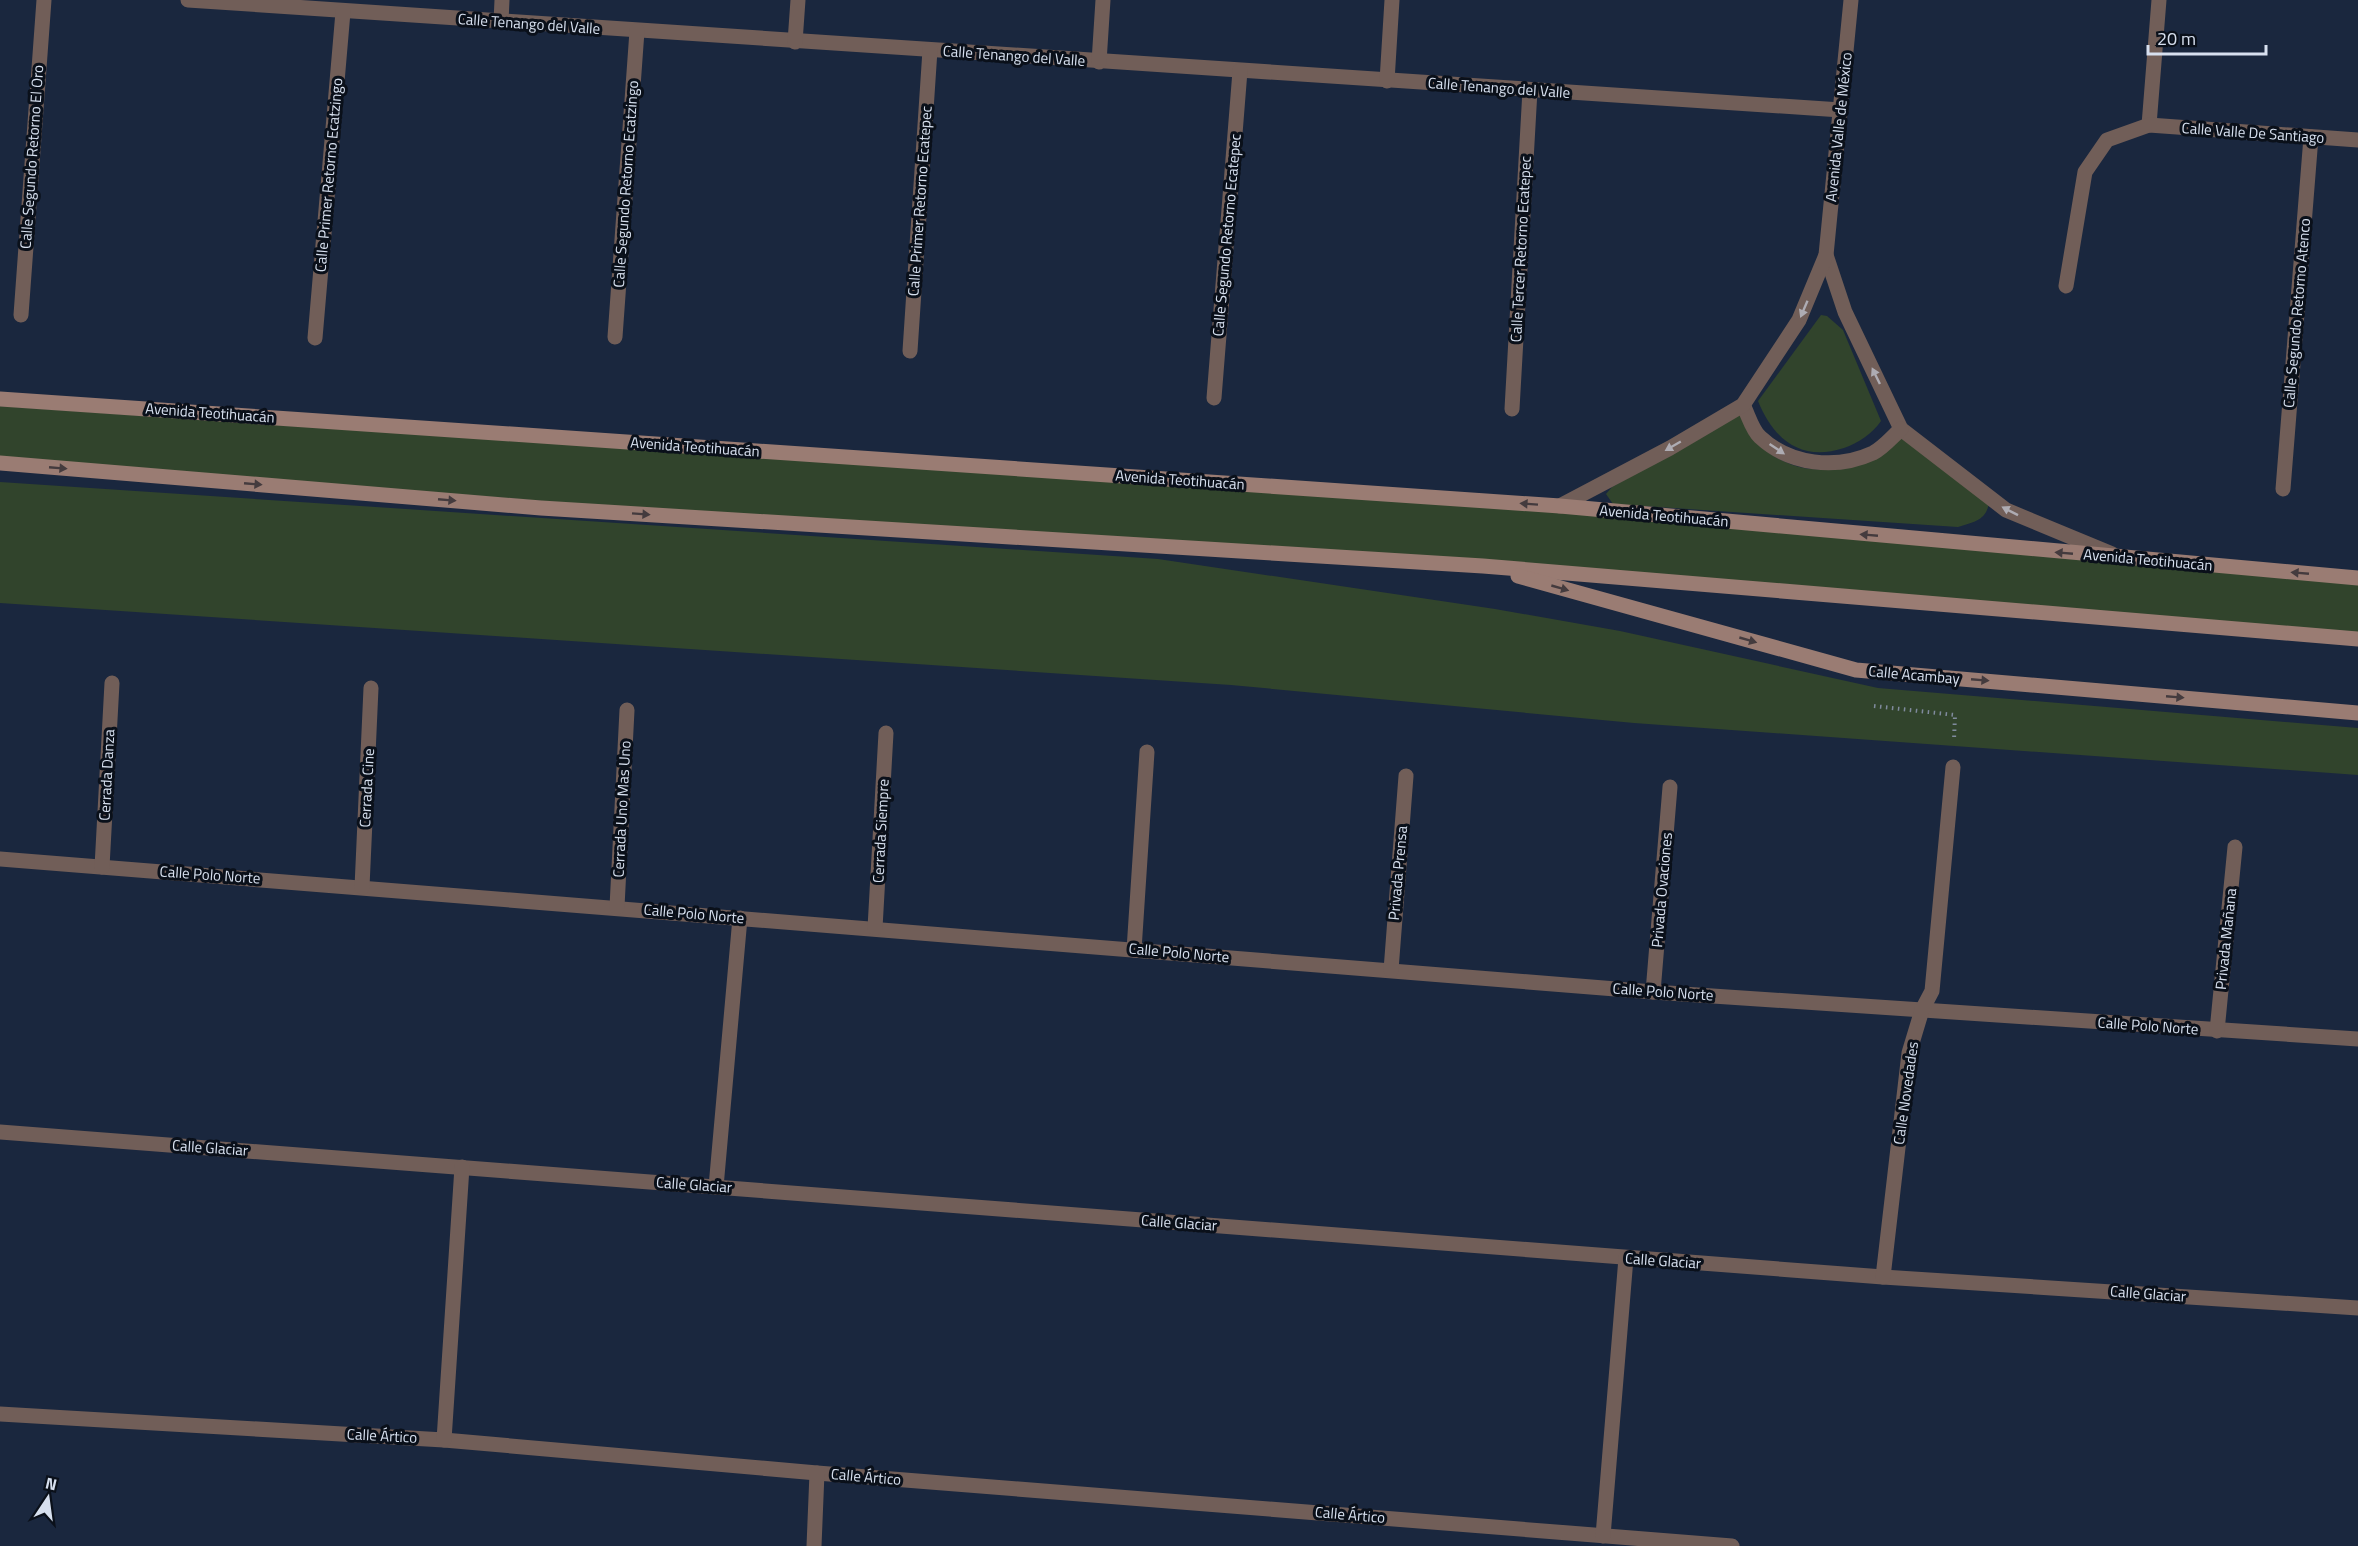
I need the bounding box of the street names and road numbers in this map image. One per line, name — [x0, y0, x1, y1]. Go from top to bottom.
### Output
street label: Calle Tenango del Valle — [457, 7, 601, 40]
street label: Calle Tenango del Valle — [942, 39, 1086, 72]
street label: Avenida Valle de México — [1819, 51, 1858, 203]
street label: Calle Segundo Retorno El Oro — [14, 64, 49, 250]
street label: Calle Tenango del Valle — [1427, 71, 1571, 104]
street label: Calle Primer Retorno Ecatzingo — [309, 77, 348, 273]
street label: Calle Segundo Retorno Ecatzingo — [607, 80, 644, 288]
street label: Calle Primer Retorno Ecatepec — [901, 105, 938, 297]
street label: Calle Valle De Santiago — [2181, 116, 2325, 149]
street label: Calle Segundo Retorno Ecatepec — [1206, 133, 1247, 337]
street label: Calle Tercer Retorno Ecatepec — [1504, 155, 1537, 343]
street label: Calle Segundo Retorno Atenco — [2277, 217, 2316, 409]
street label: Avenida Teotihuacán — [145, 397, 275, 428]
street label: Avenida Teotihuacán — [630, 431, 760, 462]
street label: Avenida Teotihuacán — [1115, 464, 1245, 495]
street label: Avenida Teotihuacán — [1598, 498, 1730, 533]
street label: Avenida Teotihuacán — [2082, 542, 2214, 577]
street label: Calle Acambay — [1867, 659, 1961, 690]
street label: Cerrada Danza — [93, 728, 120, 821]
street label: Cerrada Uno Mas Uno — [606, 740, 637, 878]
street label: Cerrada Cine — [353, 748, 380, 828]
street label: Cerrada Siempre — [866, 778, 895, 884]
street label: Privada Prensa — [1382, 824, 1413, 921]
street label: Privada Ovaciones — [1645, 831, 1678, 949]
street label: Calle Polo Norte — [159, 860, 261, 889]
street label: Privada Mañana — [2209, 887, 2242, 991]
street label: Calle Polo Norte — [643, 898, 745, 929]
street label: Calle Polo Norte — [1128, 937, 1230, 968]
street label: Calle Polo Norte — [1612, 977, 1714, 1006]
street label: Calle Polo Norte — [2097, 1011, 2199, 1040]
street label: Calle Novedades — [1887, 1040, 1924, 1146]
street label: Calle Glaciar — [171, 1133, 249, 1162]
street label: Calle Glaciar — [655, 1170, 733, 1199]
street label: Calle Glaciar — [1140, 1208, 1218, 1237]
street label: Calle Glaciar — [1624, 1246, 1702, 1275]
street label: Calle Glaciar — [2109, 1279, 2187, 1308]
street label: Calle Ártico — [346, 1422, 418, 1449]
street label: Calle Ártico — [830, 1462, 902, 1491]
street label: Calle Ártico — [1314, 1500, 1386, 1529]

